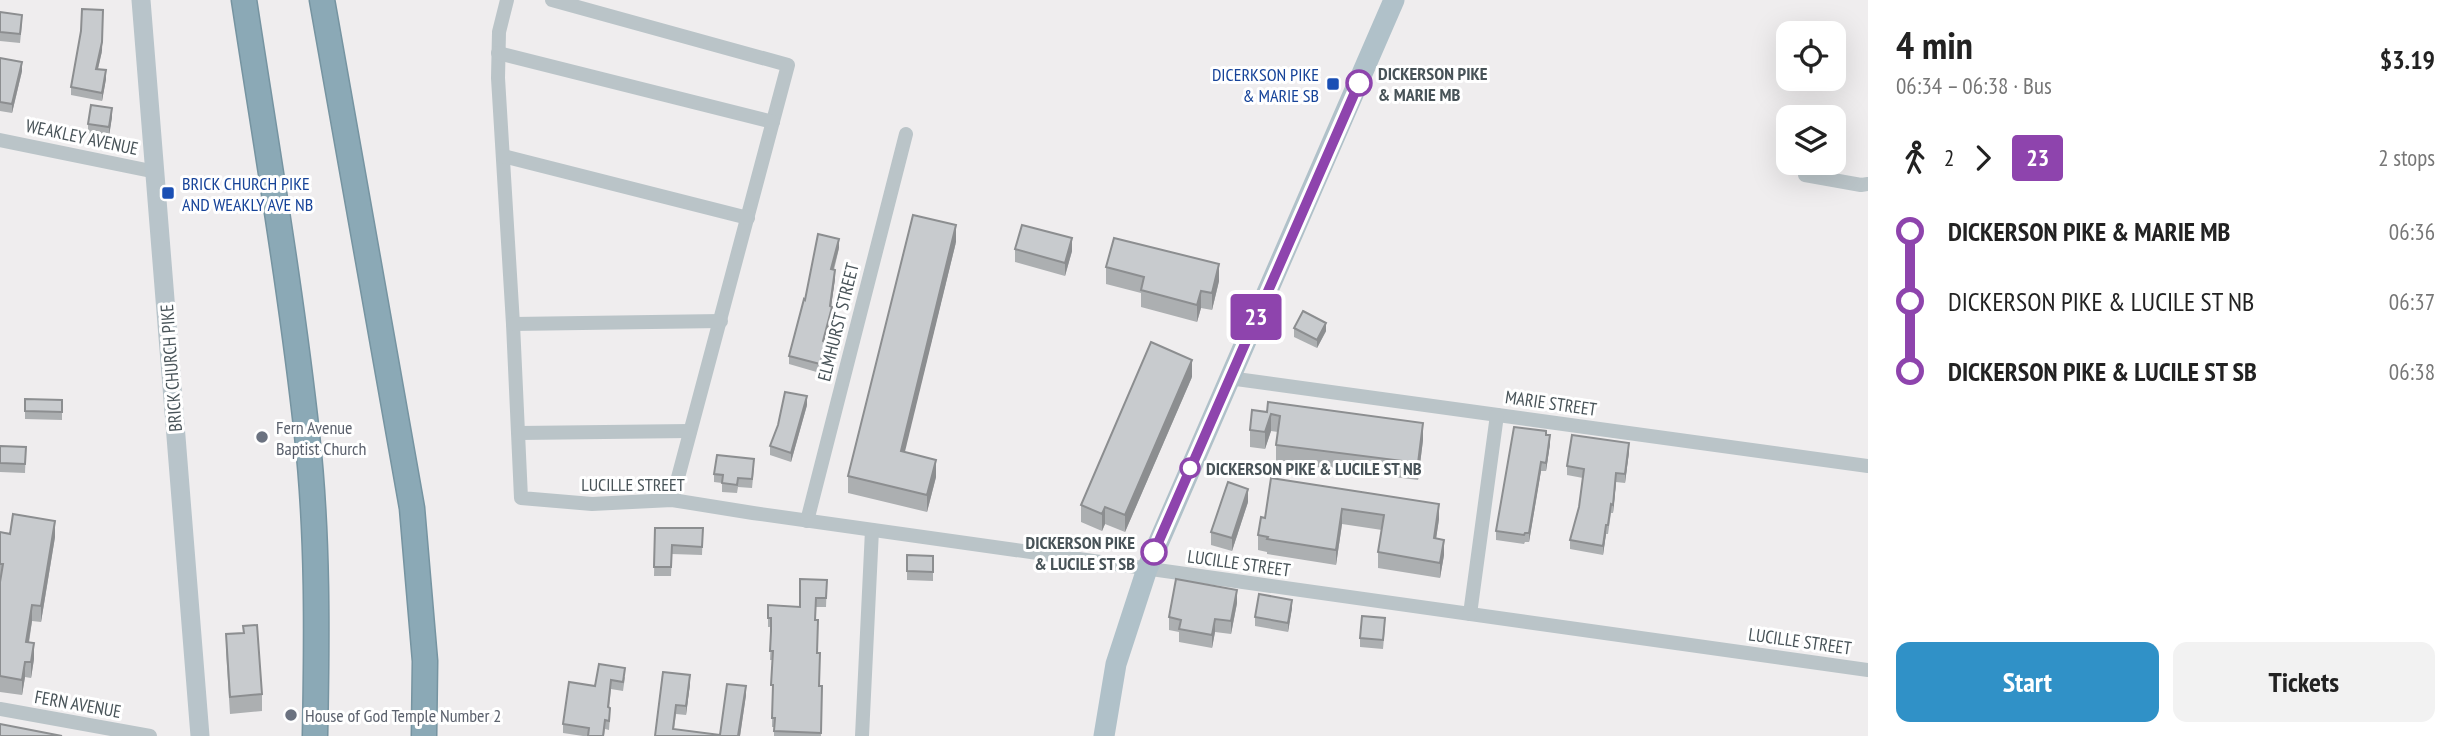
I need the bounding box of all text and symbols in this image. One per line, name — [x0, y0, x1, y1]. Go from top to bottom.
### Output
text: 4 min — [1896, 20, 1973, 69]
map controls — [1776, 21, 1846, 175]
button: locate — [1776, 21, 1846, 91]
text: $3.19 — [2380, 43, 2435, 76]
place label: DICKERSON PIKE & MARIE MB — [1378, 62, 1488, 106]
place label: DICERKSON PIKE & MARIE SB — [1212, 63, 1319, 107]
marker: DICKERSON PIKE & MARIE MB — [1346, 70, 1372, 96]
text: 06:34 – 06:38 · Bus — [1896, 71, 2052, 100]
marker: DICERKSON PIKE & MARIE SB — [1325, 76, 1341, 92]
button: layers — [1776, 105, 1846, 175]
street label: WEAKLEY AVENUE — [24, 114, 140, 160]
icon: walk — [1896, 139, 1934, 177]
icon: forward — [1964, 139, 2002, 177]
text: 23 — [2026, 142, 2049, 173]
text: 2 — [1944, 143, 1954, 172]
text: 2 stops — [2378, 143, 2435, 172]
place label: BRICK CHURCH PIKE AND WEAKLY AVE NB — [182, 172, 313, 216]
marker: BRICK CHURCH PIKE AND WEAKLY AVE NB — [160, 185, 176, 201]
text: DICKERSON PIKE & MARIE MB — [1948, 215, 2230, 248]
text: 06:36 — [2389, 217, 2435, 246]
street label: ELMHURST STREET — [812, 260, 864, 384]
text: DICKERSON PIKE & LUCILE ST NB — [1948, 285, 2254, 318]
text: 06:37 — [2389, 287, 2435, 316]
line badge: 23 — [1224, 294, 1288, 340]
text: 23 — [1245, 301, 1267, 332]
street label: BRICK CHURCH PIKE — [155, 303, 187, 433]
text: DICKERSON PIKE & LUCILE ST SB — [1948, 355, 2257, 388]
text: 06:38 — [2389, 357, 2435, 386]
street label: MARIE STREET — [1504, 385, 1598, 421]
place label: Fern Avenue Baptist Church — [276, 416, 366, 460]
marker: Fern Avenue Baptist Church — [254, 429, 270, 445]
place label: DICKERSON PIKE & LUCILE ST NB — [1206, 457, 1422, 480]
marker: DICKERSON PIKE & LUCILE ST NB — [1180, 458, 1200, 478]
street label: LUCILLE STREET — [581, 473, 685, 496]
place label: DICKERSON PIKE & LUCILE ST SB — [1026, 531, 1135, 575]
marker: DICKERSON PIKE & LUCILE ST SB — [1141, 539, 1167, 565]
street label: LUCILLE STREET — [1186, 544, 1292, 582]
street label: LUCILLE STREET — [1747, 622, 1853, 660]
button: Start — [1896, 642, 2159, 722]
button: Tickets — [2173, 642, 2435, 722]
street label: FERN AVENUE — [33, 685, 123, 723]
place label: House of God Temple Number 2 — [305, 704, 501, 727]
marker: House of God Temple Number 2 — [283, 707, 299, 723]

